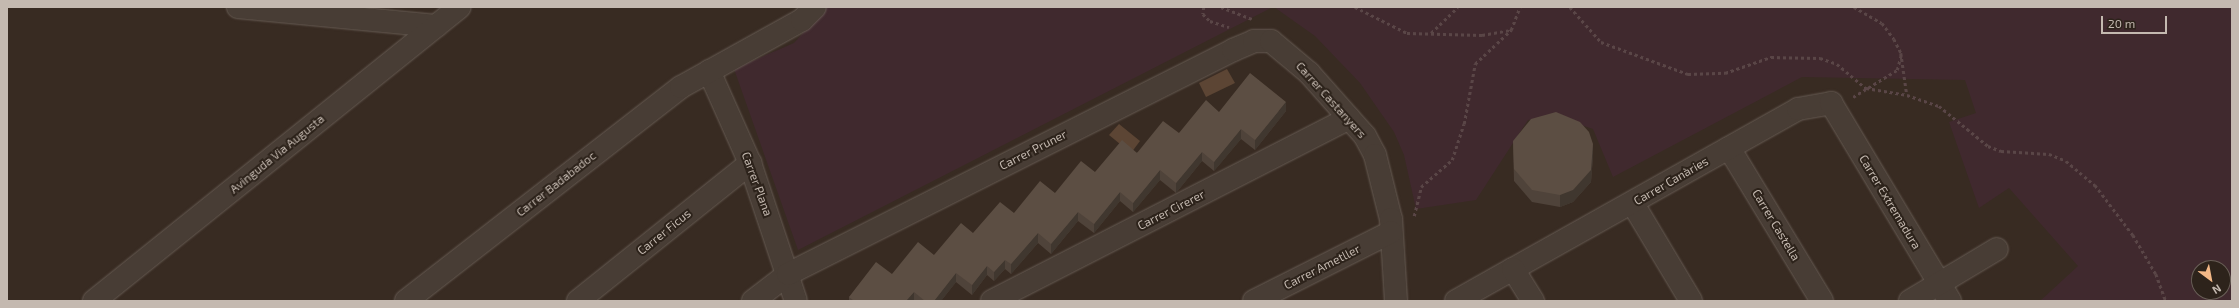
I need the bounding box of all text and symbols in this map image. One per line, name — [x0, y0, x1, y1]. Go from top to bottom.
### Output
scale bar — [2103, 8, 2169, 34]
text: 20 m — [2108, 16, 2135, 30]
street label: Carrer Castanyers — [1293, 59, 1369, 141]
street label: Avinguda Via Augusta — [227, 111, 327, 197]
street label: Carrer Pruner — [997, 127, 1069, 173]
street label: Carrer Badabadoc — [513, 148, 599, 220]
street label: Carrer Plana — [739, 150, 775, 218]
street label: Carrer Extremadura — [1856, 152, 1924, 252]
street label: Carrer Canàries — [1631, 154, 1711, 208]
street label: Carrer Cirerer — [1135, 187, 1207, 233]
street label: Carrer Castella — [1749, 187, 1803, 263]
street label: Carrer Ficus — [634, 206, 694, 258]
street label: Carrer Ametller — [1281, 241, 1363, 293]
north arrow — [2191, 260, 2231, 300]
text: N — [2210, 282, 2224, 297]

